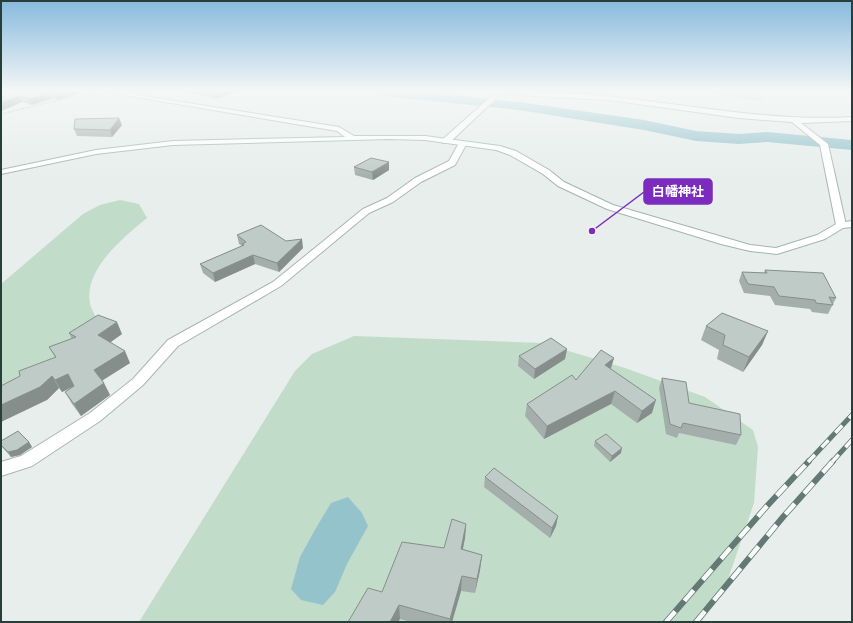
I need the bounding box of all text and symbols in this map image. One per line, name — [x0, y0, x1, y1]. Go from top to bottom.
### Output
callout: 白幡神社 — [644, 179, 712, 204]
text: 白幡神社 — [652, 183, 704, 200]

